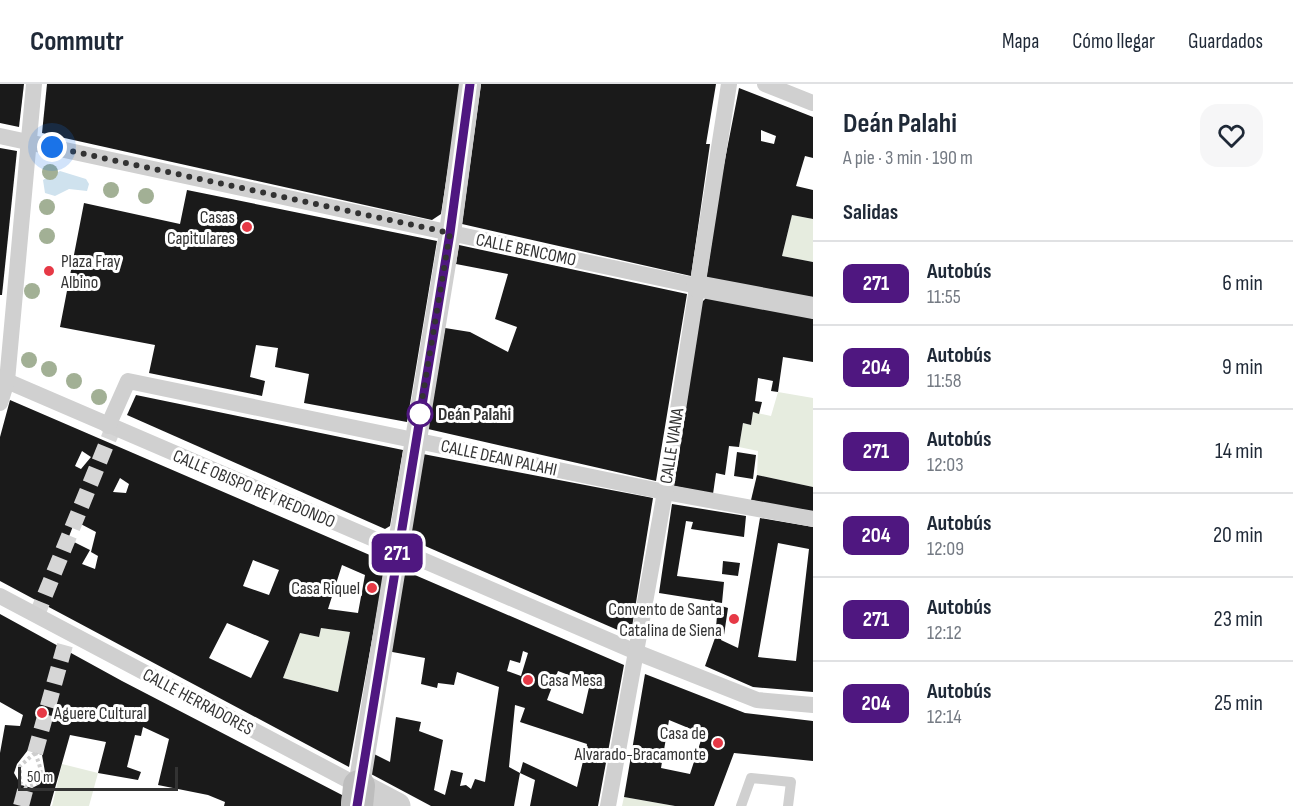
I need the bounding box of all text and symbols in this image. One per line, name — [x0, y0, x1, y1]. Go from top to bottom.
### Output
text: Commutr — [30, 25, 124, 58]
text: Mapa — [1002, 29, 1039, 54]
text: Cómo llegar — [1072, 29, 1155, 54]
text: Guardados — [1188, 29, 1263, 54]
button: heart — [1200, 104, 1263, 167]
text: Deán Palahi — [843, 107, 957, 140]
your location — [37, 132, 67, 162]
text: A pie · 3 min · 190 m — [843, 146, 973, 170]
text: Salidas — [843, 199, 898, 226]
place label: Casas Capitulares — [167, 207, 235, 249]
marker: Casas Capitulares — [240, 220, 254, 234]
street label: CALLE BENCOMO — [474, 229, 578, 271]
place label: Plaza Fray Albino — [60, 251, 121, 293]
text: Autobús — [927, 258, 991, 285]
marker: Plaza Fray Albino — [42, 264, 56, 278]
text: 6 min — [1222, 270, 1263, 297]
text: 271 — [863, 271, 889, 296]
text: 11:55 — [927, 285, 961, 309]
text: Autobús — [927, 342, 991, 369]
text: 9 min — [1222, 354, 1263, 381]
text: 204 — [862, 355, 890, 380]
text: 11:58 — [927, 369, 962, 393]
marker: Deán Palahi — [407, 401, 433, 427]
place label: Deán Palahi — [438, 404, 511, 425]
street label: CALLE VIANA — [656, 406, 688, 485]
text: Autobús — [927, 426, 991, 453]
street label: CALLE DEAN PALAHI — [439, 435, 559, 481]
text: 14 min — [1215, 438, 1263, 465]
text: 271 — [863, 439, 889, 464]
street label: CALLE OBISPO REY REDONDO — [170, 445, 338, 533]
text: 12:03 — [927, 453, 964, 477]
text: Autobús — [927, 510, 991, 537]
text: 20 min — [1213, 522, 1263, 549]
text: 204 — [862, 523, 890, 548]
line badge: 271 — [362, 534, 432, 572]
text: 12:09 — [927, 537, 964, 561]
text: 271 — [384, 541, 410, 566]
place label: Casa Riquel — [291, 578, 360, 599]
marker: Casa Riquel — [365, 581, 379, 595]
text: Autobús — [927, 594, 991, 621]
place label: Convento de Santa Catalina de Siena — [608, 599, 722, 641]
text: 23 min — [1214, 606, 1263, 633]
text: 271 — [863, 607, 889, 632]
marker: Convento de Santa Catalina de Siena — [727, 612, 741, 626]
text: 12:12 — [927, 621, 962, 645]
street label: CALLE HERRADORES — [139, 664, 257, 740]
place label: Casa Mesa — [540, 670, 603, 691]
marker: Casa Mesa — [521, 673, 535, 687]
text: Autobús — [927, 678, 991, 705]
text: 25 min — [1214, 690, 1263, 717]
text: 204 — [862, 691, 890, 716]
place label: Aguere Cultural — [53, 703, 147, 724]
text: 12:14 — [927, 705, 962, 729]
marker: Aguere Cultural — [35, 706, 49, 720]
place label: Casa de Alvarado-Bracamonte — [574, 723, 706, 765]
marker: Casa de Alvarado-Bracamonte — [711, 736, 725, 750]
scale bar — [18, 764, 178, 792]
text: 50 m — [27, 768, 53, 787]

